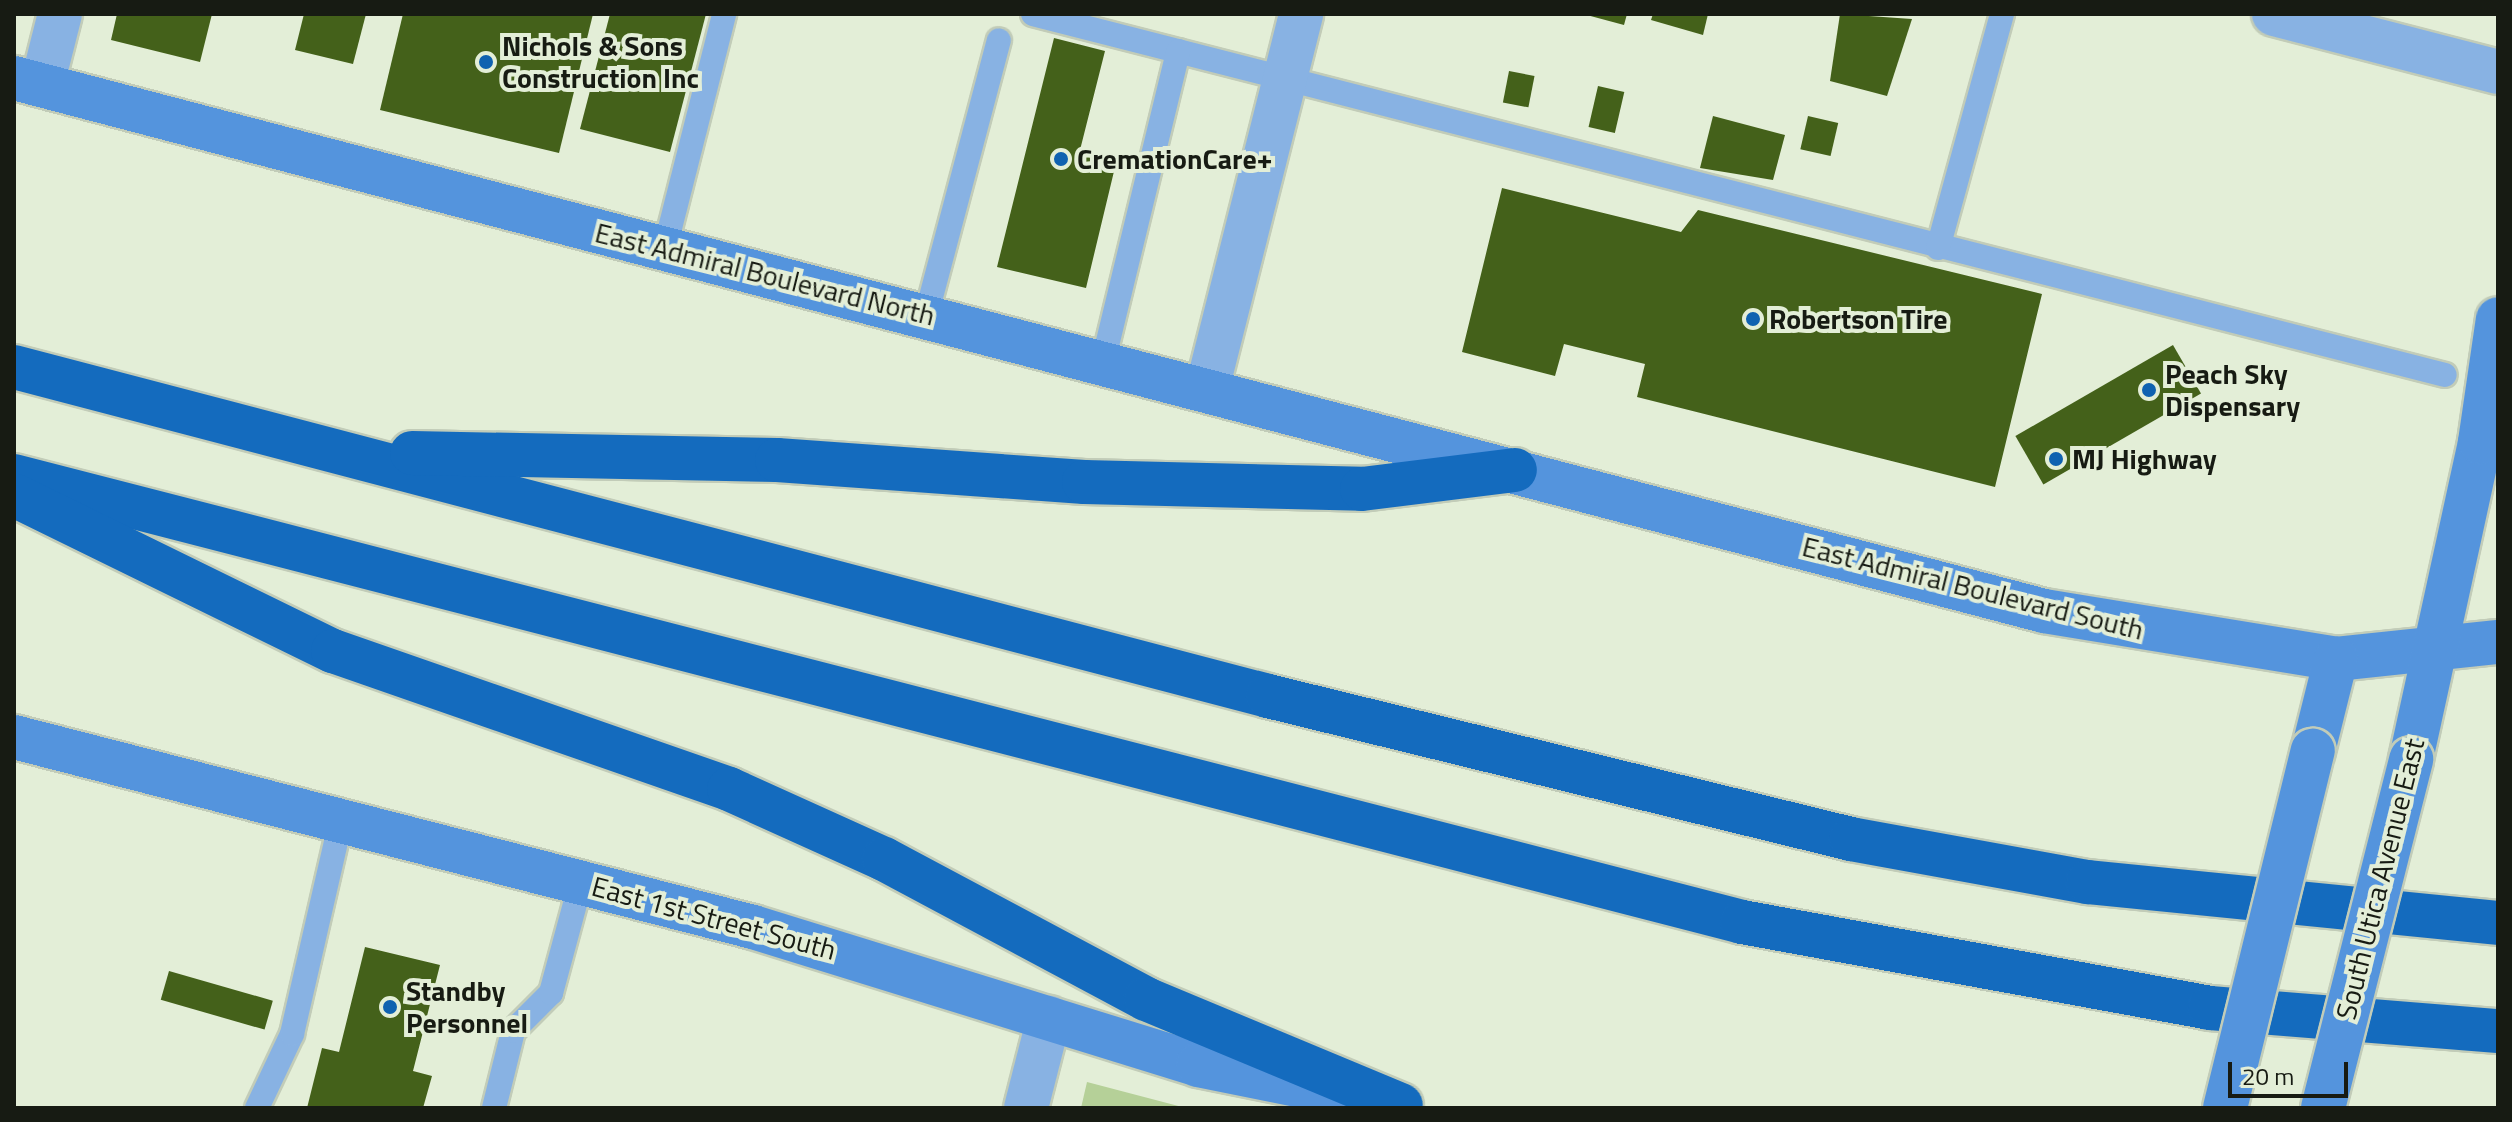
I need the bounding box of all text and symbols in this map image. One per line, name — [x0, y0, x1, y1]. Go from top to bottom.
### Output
place label: Nichols & Sons Construction Inc — [502, 29, 699, 95]
marker: Nichols & Sons Construction Inc — [477, 53, 495, 71]
place label: CremationCare+ — [1077, 142, 1272, 176]
marker: CremationCare+ — [1052, 150, 1070, 168]
street label: East Admiral Boulevard North — [592, 216, 938, 332]
place label: Robertson Tire — [1769, 302, 1948, 336]
marker: Robertson Tire — [1744, 310, 1762, 328]
place label: Peach Sky Dispensary — [2165, 357, 2300, 423]
marker: Peach Sky Dispensary — [2140, 381, 2158, 399]
place label: MJ Highway — [2072, 442, 2217, 476]
marker: MJ Highway — [2047, 450, 2065, 468]
street label: East Admiral Boulevard South — [1799, 529, 2147, 647]
street label: South Utica Avenue East — [2329, 735, 2431, 1023]
street label: East 1st Street South — [588, 869, 840, 967]
place label: Standby Personnel — [406, 974, 528, 1040]
marker: Standby Personnel — [381, 998, 399, 1016]
scale bar — [2232, 1046, 2352, 1096]
text: 20 m — [2242, 1058, 2294, 1094]

